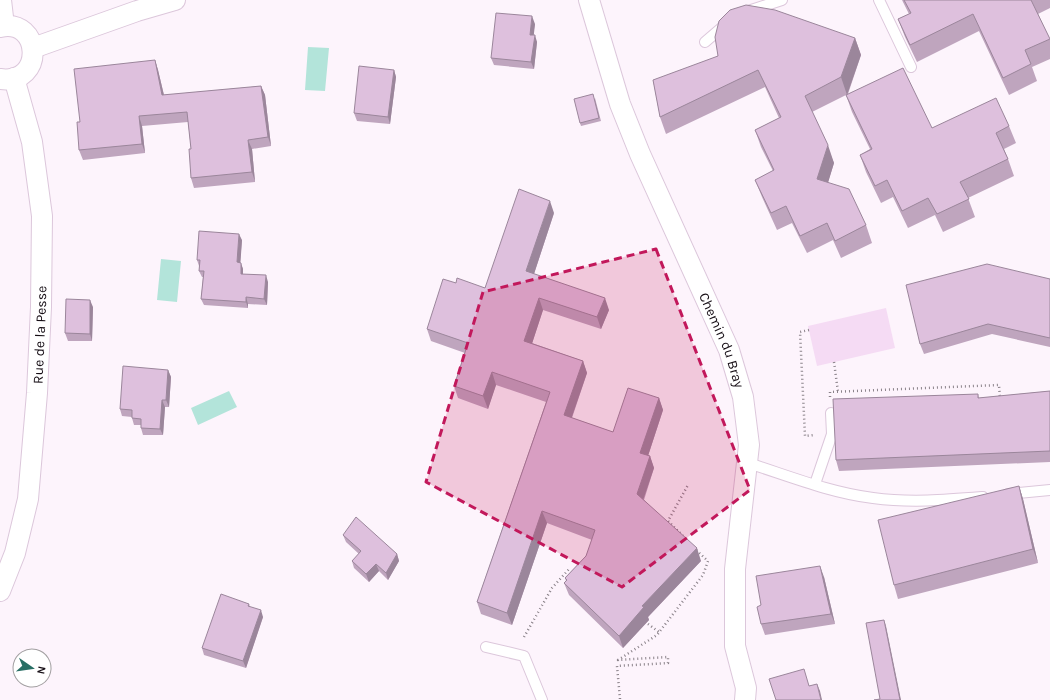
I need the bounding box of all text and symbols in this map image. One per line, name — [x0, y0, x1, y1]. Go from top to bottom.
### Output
street label: Rue de la Pesse — [29, 286, 50, 384]
street label: Chemin du Bray — [695, 290, 748, 390]
north arrow — [12, 648, 52, 688]
text: N — [34, 665, 48, 675]

